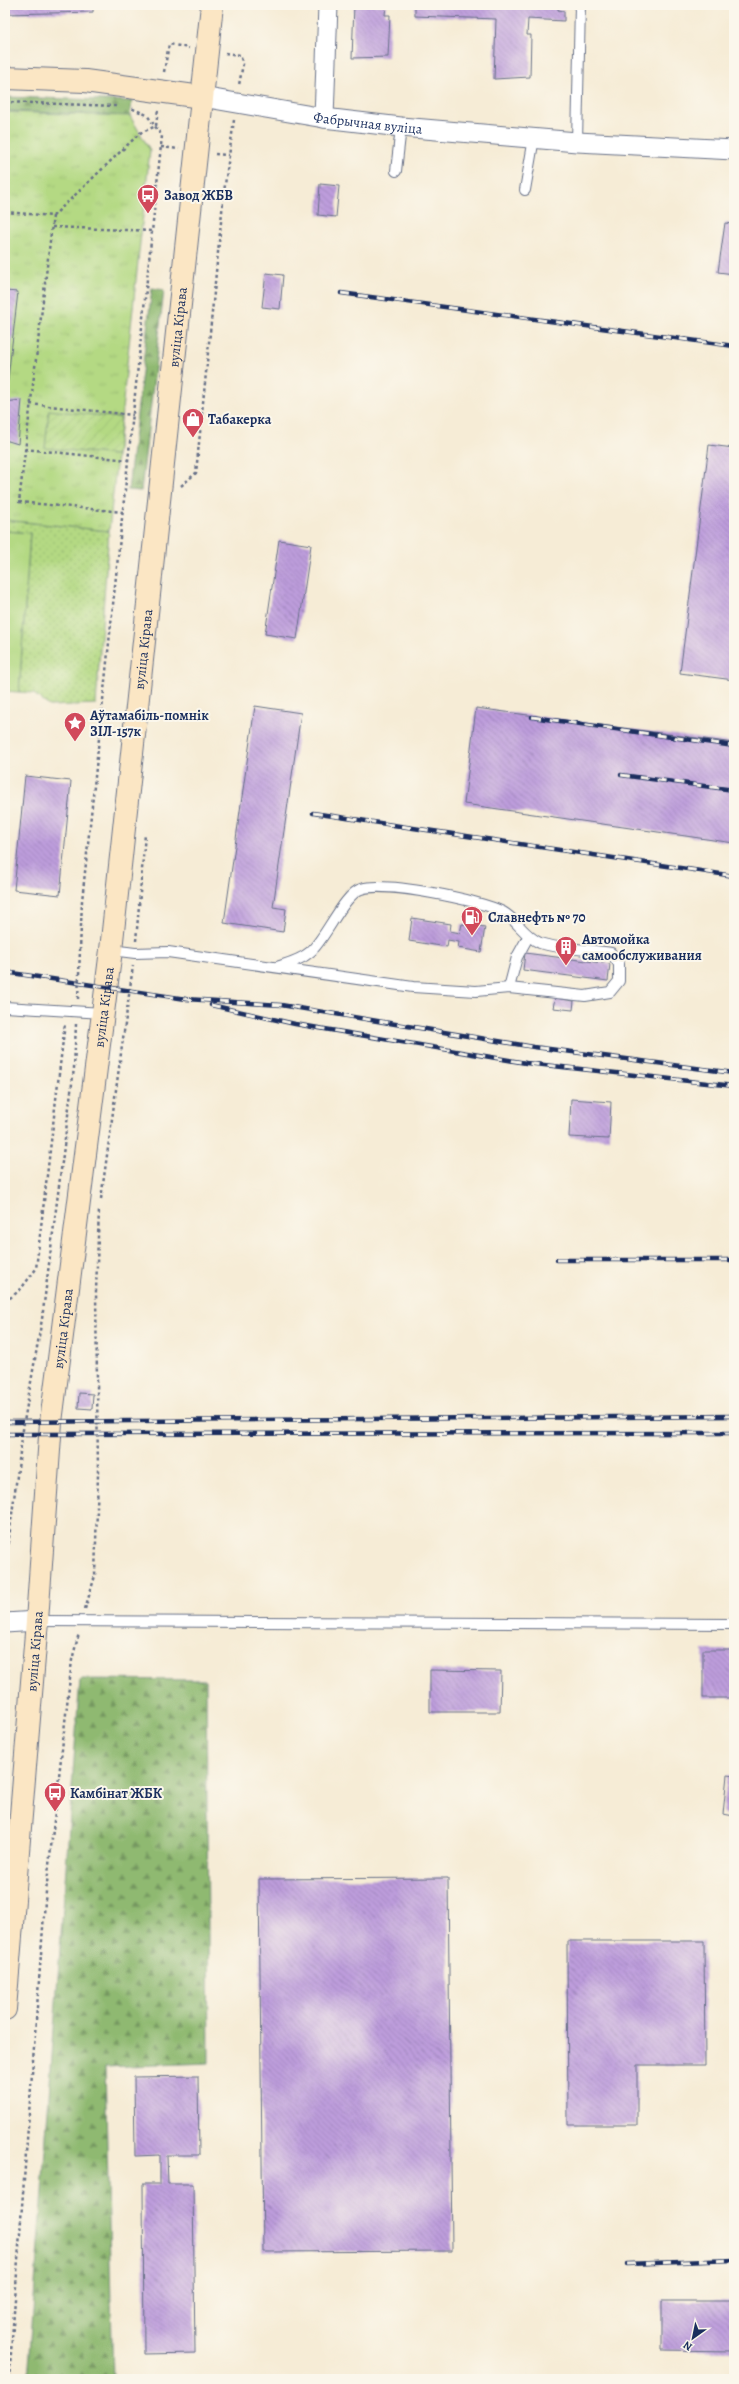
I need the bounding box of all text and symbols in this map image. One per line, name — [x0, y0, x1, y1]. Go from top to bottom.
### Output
street label: Фабрычная вуліца — [312, 107, 424, 138]
bus stop icon: Завод ЖБВ — [135, 182, 161, 215]
place label: Завод ЖБВ — [164, 186, 233, 205]
street label: вуліца Кірава — [164, 285, 191, 368]
shop icon: Табакерка — [180, 406, 206, 439]
place label: Табакерка — [208, 410, 272, 429]
street label: вуліца Кірава — [129, 608, 157, 691]
place label: Аўтамабіль-помнік ЗІЛ-157к — [89, 706, 209, 741]
place icon: Аўтамабіль-помнік ЗІЛ-157к — [62, 710, 88, 743]
fuel station icon: Славнефть № 70 — [459, 904, 485, 937]
place label: Славнефть № 70 — [488, 908, 586, 927]
place label: Автомойка самообслуживания — [581, 930, 702, 965]
building icon: Автомойка самообслуживания — [553, 934, 579, 967]
street label: вуліца Кірава — [89, 965, 118, 1048]
street label: вуліца Кірава — [48, 1287, 77, 1370]
street label: вуліца Кірава — [22, 1610, 47, 1692]
bus stop icon: Камбінат ЖБК — [42, 1780, 68, 1813]
place label: Камбінат ЖБК — [70, 1784, 163, 1803]
north arrow — [673, 2318, 713, 2358]
text: N — [680, 2337, 695, 2354]

